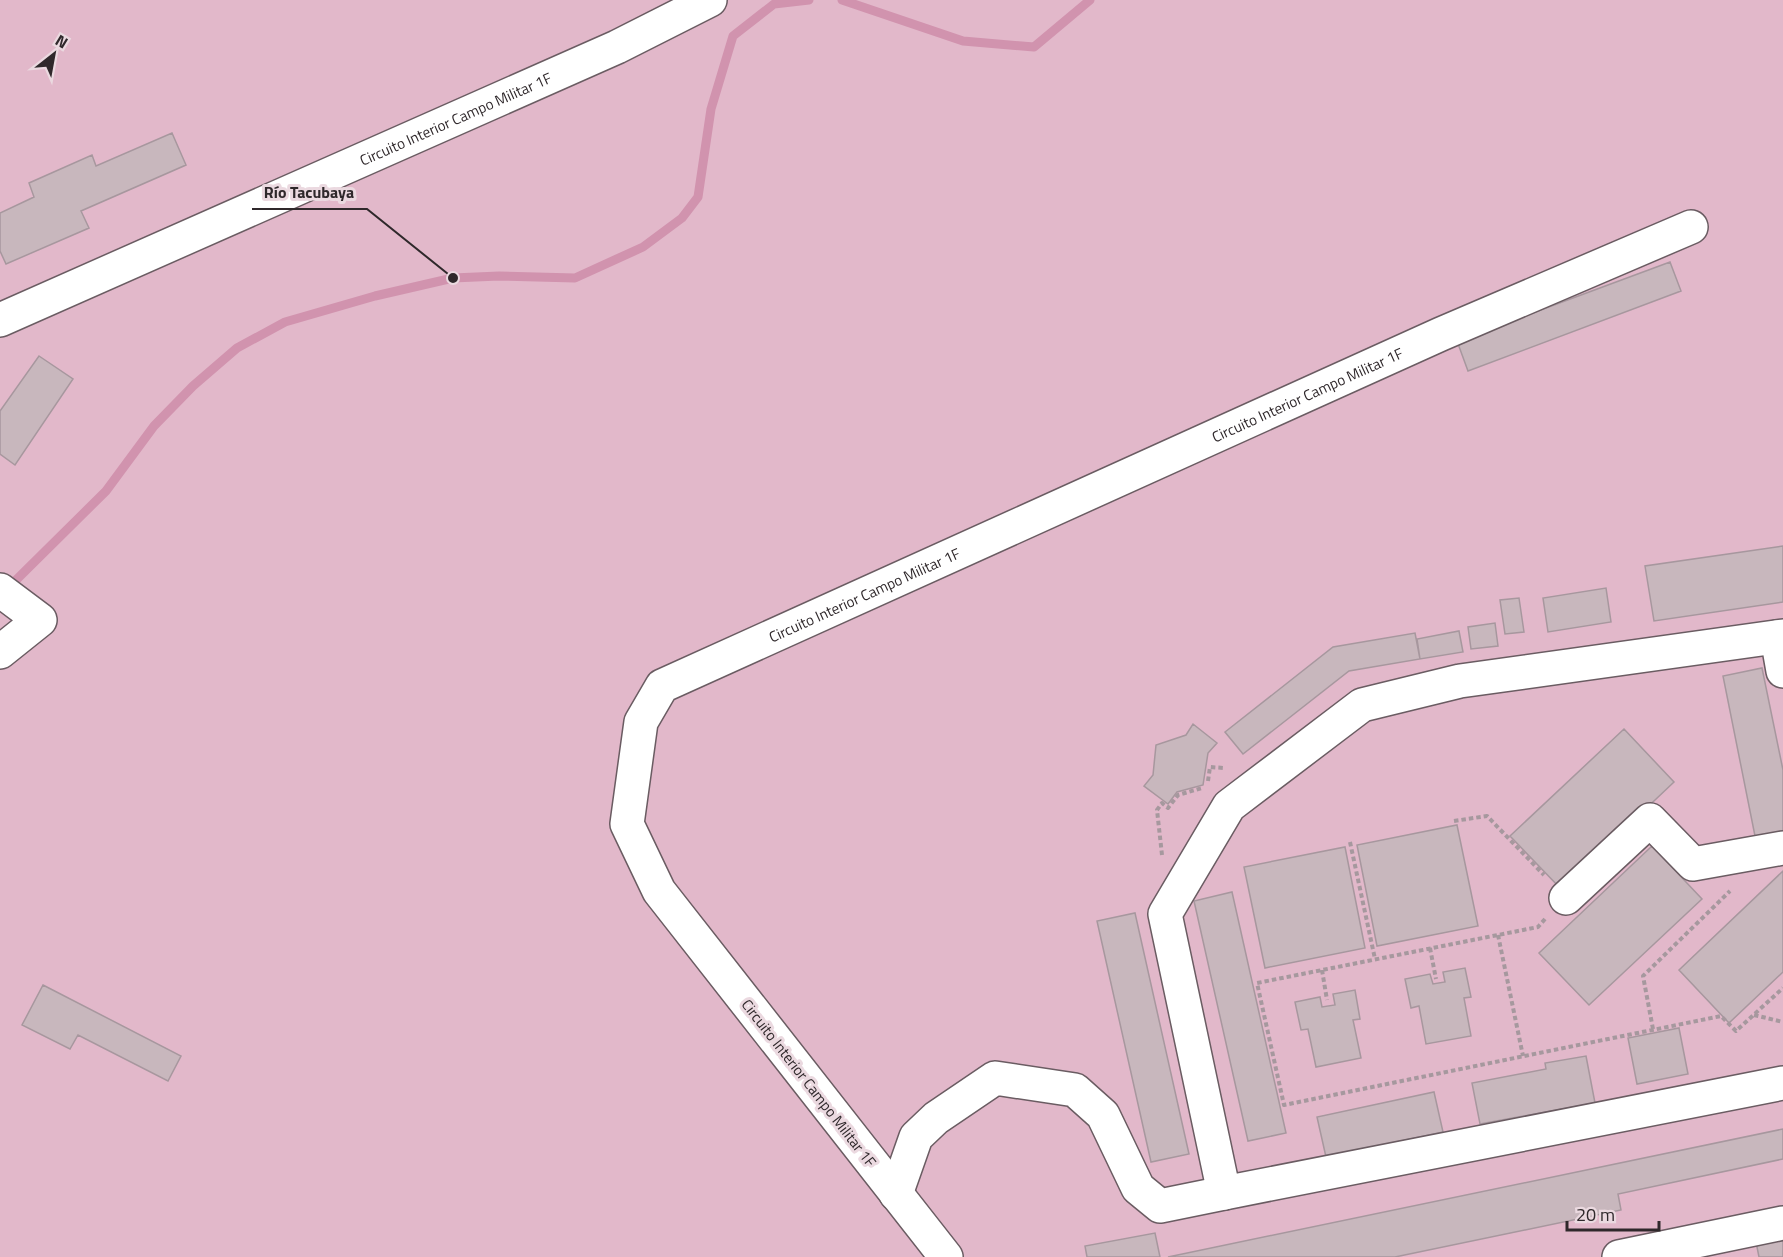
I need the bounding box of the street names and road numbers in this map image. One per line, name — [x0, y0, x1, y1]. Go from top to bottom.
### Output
street label: Circuito Interior Campo Militar 1F — [356, 66, 555, 171]
street label: Circuito Interior Campo Militar 1F — [1208, 341, 1407, 448]
street label: Circuito Interior Campo Militar 1F — [765, 541, 964, 648]
street label: Circuito Interior Campo Militar 1F — [736, 994, 882, 1172]

